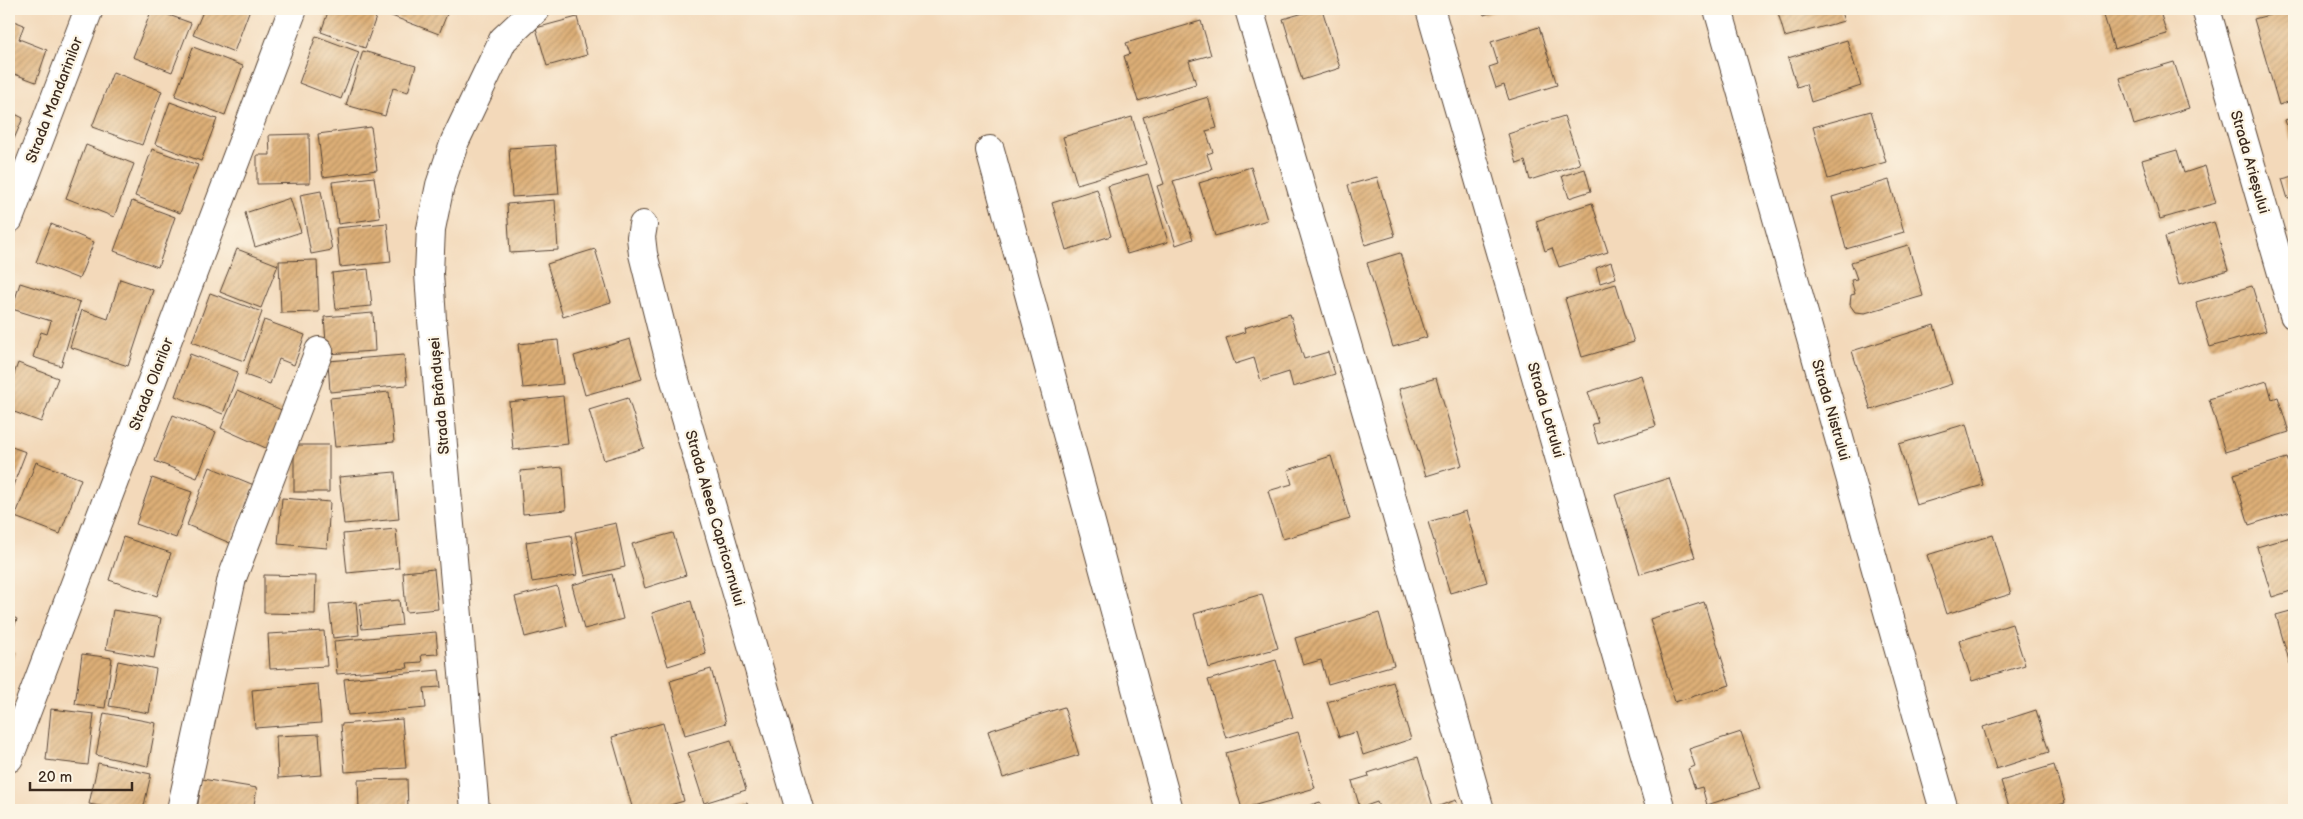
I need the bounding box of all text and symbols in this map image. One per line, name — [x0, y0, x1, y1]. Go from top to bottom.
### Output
street label: Strada Mandarinilor — [22, 34, 87, 166]
street label: Strada Arieșului — [2226, 108, 2273, 216]
street label: Strada Olarilor — [125, 335, 178, 433]
street label: Strada Brândușei — [425, 337, 454, 455]
street label: Strada Nistrului — [1807, 357, 1854, 463]
street label: Strada Lotrului — [1523, 360, 1568, 460]
street label: Strada Aleea Capricornului — [680, 428, 749, 608]
scale bar — [30, 759, 132, 791]
text: 20 m — [38, 768, 72, 787]

